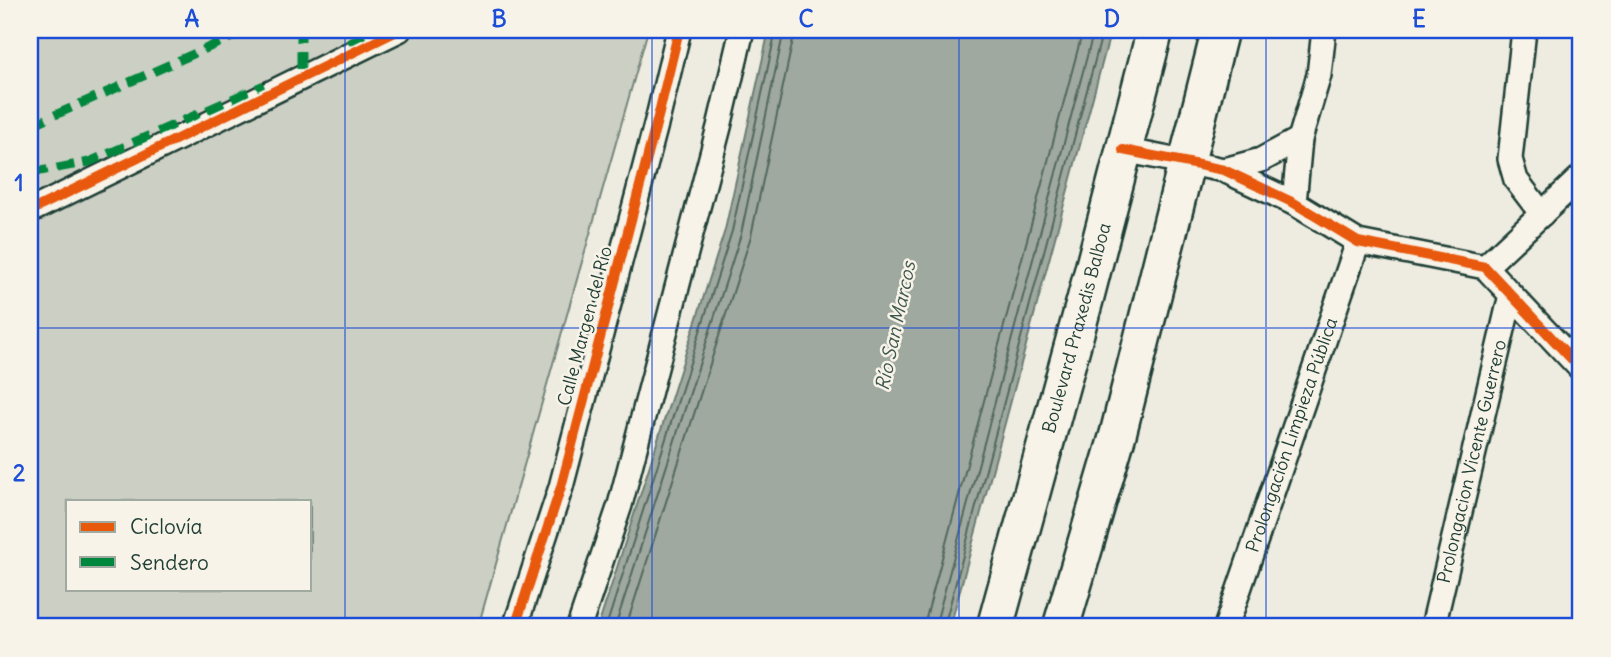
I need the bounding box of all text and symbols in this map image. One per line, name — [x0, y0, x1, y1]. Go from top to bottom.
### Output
text: A — [185, 4, 200, 33]
text: B — [491, 4, 507, 33]
text: C — [798, 4, 814, 33]
text: D — [1104, 4, 1120, 33]
text: E — [1412, 4, 1426, 33]
text: 1 — [14, 168, 24, 197]
street label: Boulevard Praxedis Balboa — [1037, 220, 1116, 436]
street label: Calle Margen del Río — [552, 243, 617, 408]
water label: Río San Marcos — [870, 258, 921, 393]
street label: Prolongación Limpieza Pública — [1241, 315, 1342, 555]
street label: Prolongacion Vicente Guerrero — [1432, 337, 1511, 585]
text: 2 — [13, 458, 26, 487]
legend — [66, 500, 312, 590]
text: Ciclovía — [130, 513, 203, 540]
text: Sendero — [130, 549, 209, 576]

